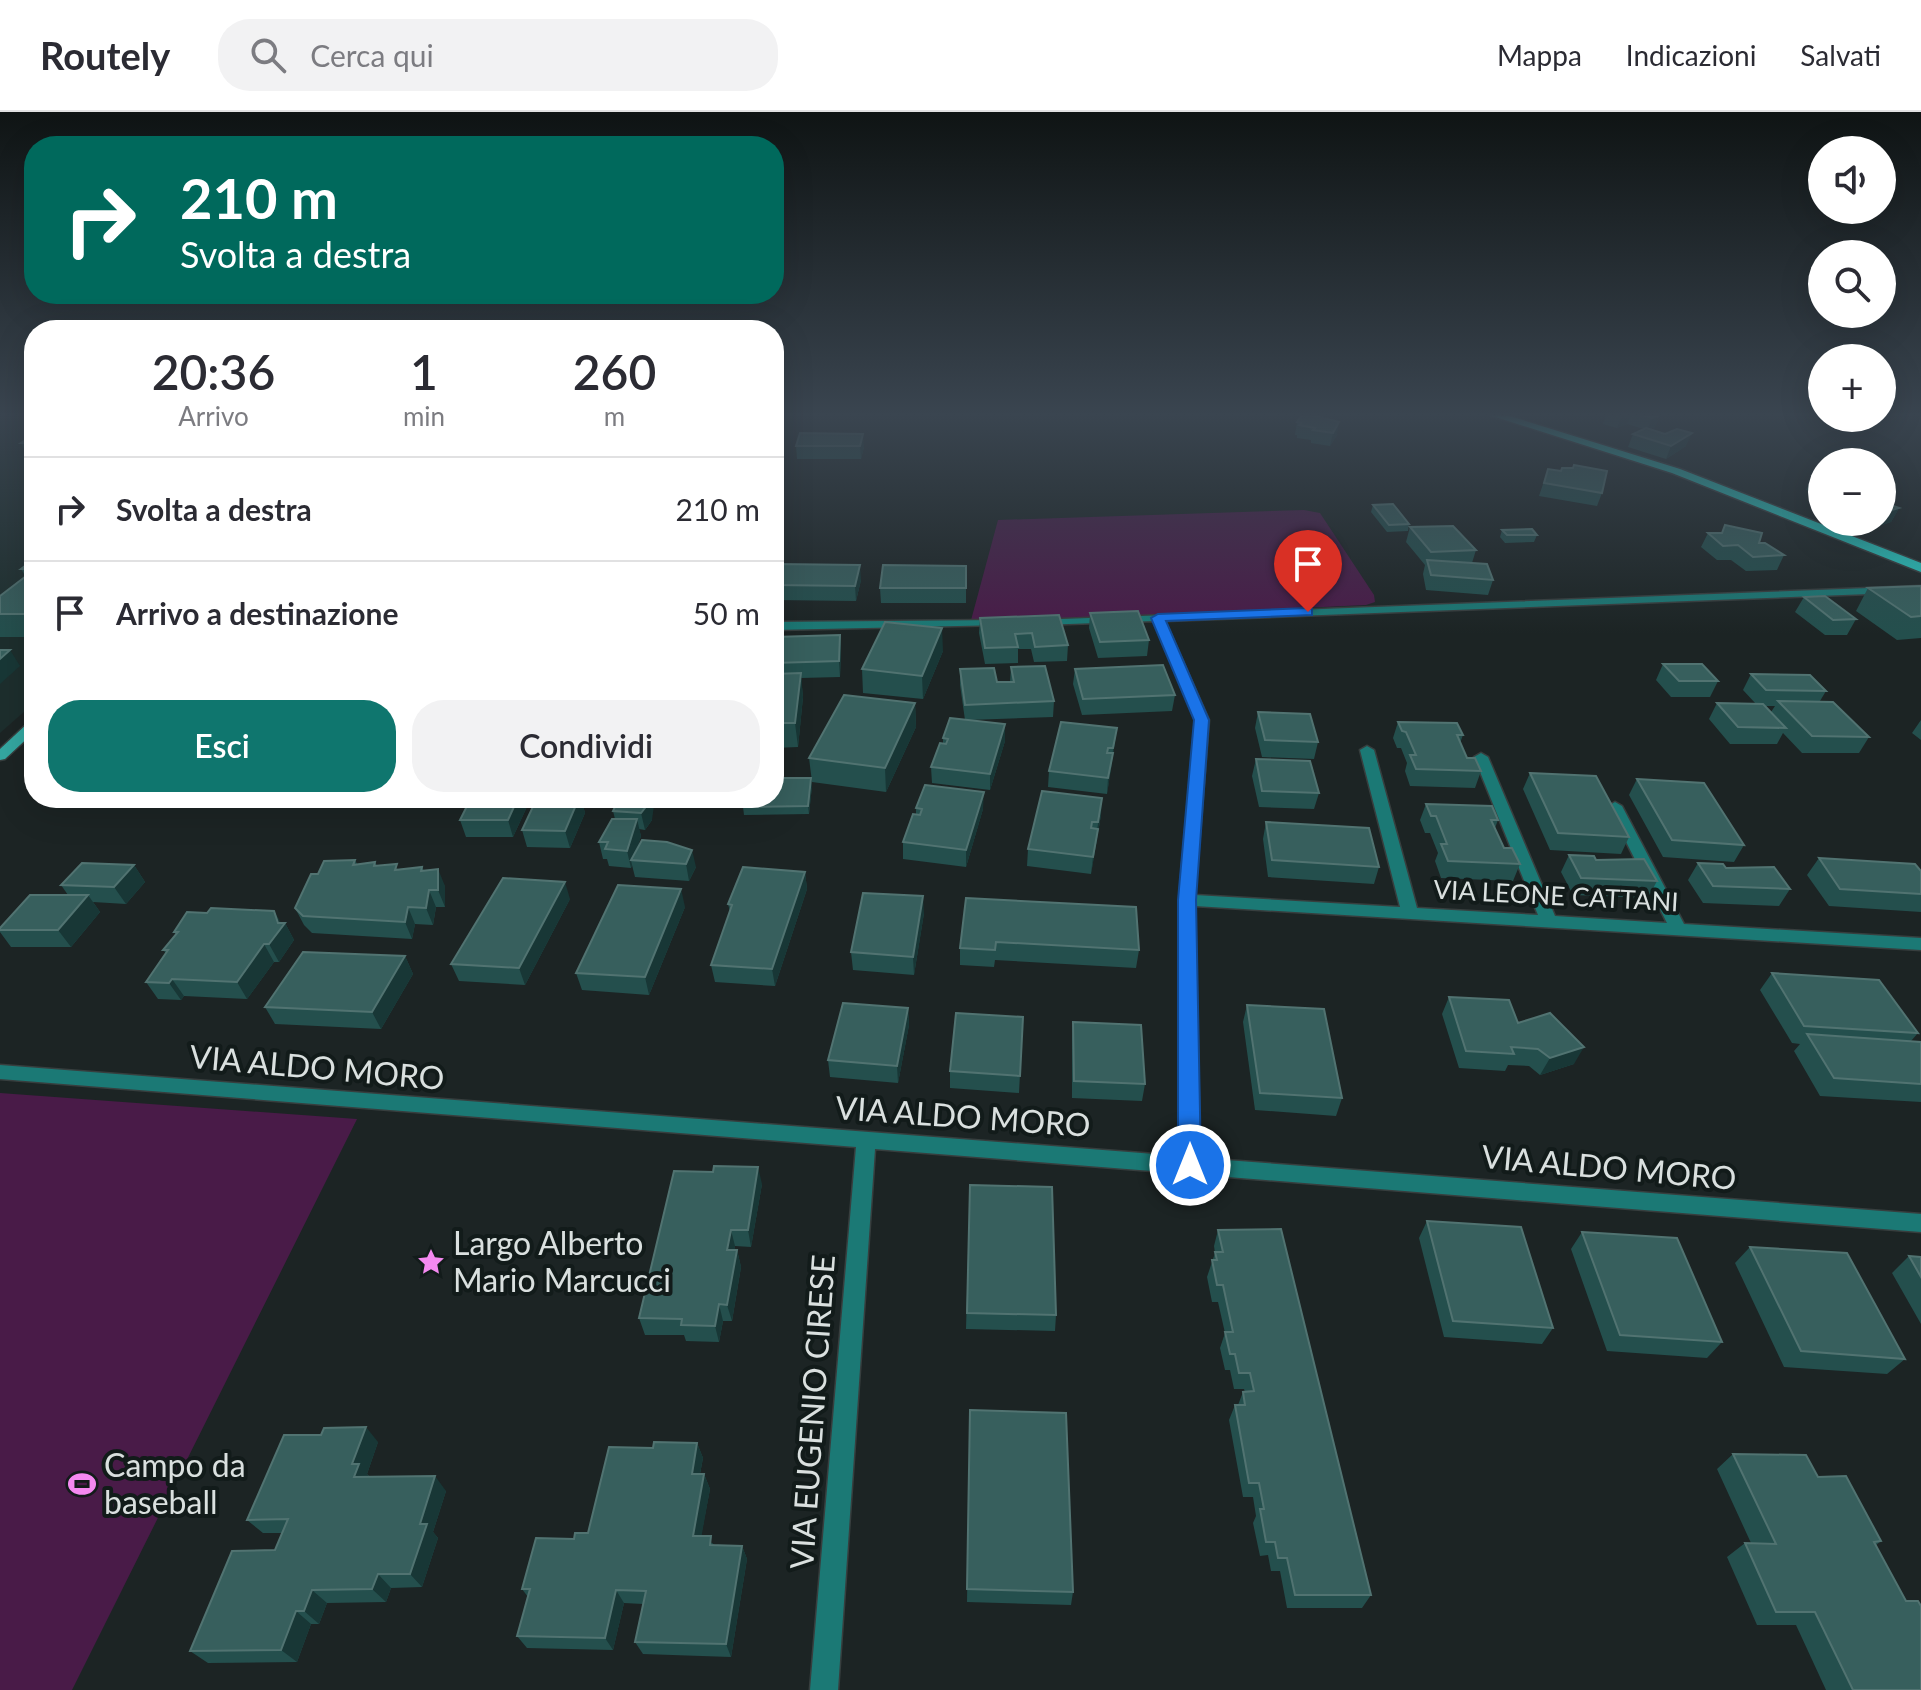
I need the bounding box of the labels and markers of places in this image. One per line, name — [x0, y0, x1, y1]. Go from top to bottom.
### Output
pin — [1274, 530, 1342, 612]
place label: Largo Alberto Mario Marcucci — [453, 1223, 671, 1299]
place icon: Largo Alberto Mario Marcucci — [416, 1247, 446, 1277]
place label: Campo da baseball — [104, 1445, 246, 1521]
sports icon: Campo da baseball — [67, 1469, 97, 1499]

